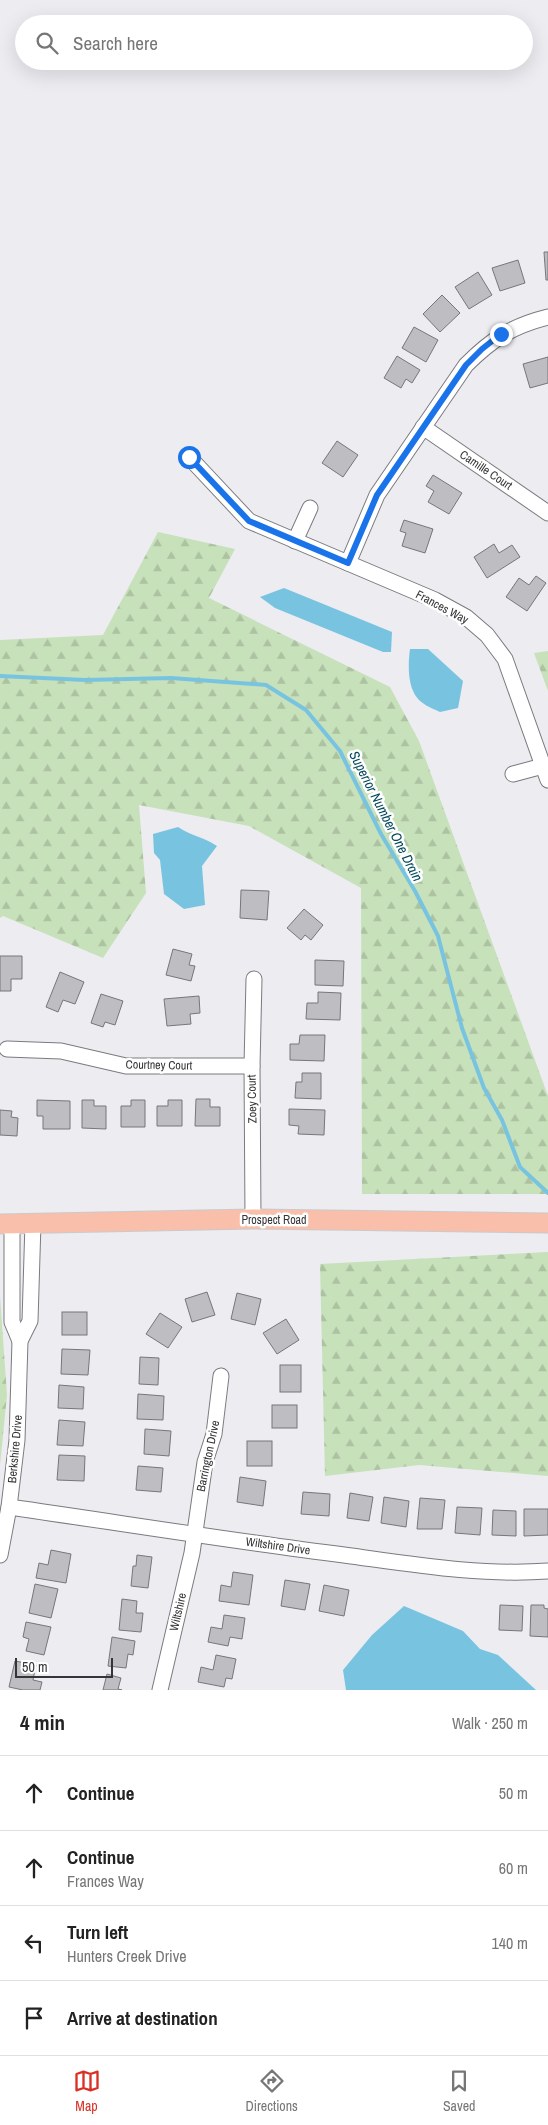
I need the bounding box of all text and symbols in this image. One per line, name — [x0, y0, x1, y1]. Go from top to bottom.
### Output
search box — [15, 15, 533, 70]
icon: search — [33, 29, 61, 57]
text: Search here — [73, 30, 158, 56]
route end — [490, 323, 513, 346]
route start — [178, 446, 201, 469]
street label: Camille Court — [457, 447, 516, 494]
street label: Frances Way — [413, 586, 471, 628]
water label: Superior Number One Drain — [345, 748, 427, 884]
street label: Courtney Court — [125, 1056, 193, 1074]
street label: Zoey Court — [244, 1074, 260, 1123]
street label: Prospect Road — [241, 1212, 307, 1228]
street label: Berkshire Drive — [4, 1414, 26, 1484]
street label: Barrington Drive — [193, 1419, 223, 1493]
street label: Wiltshire Drive — [245, 1534, 311, 1558]
street label: Wiltshire — [166, 1591, 190, 1633]
scale bar — [15, 1655, 112, 1678]
text: 50 m — [22, 1658, 48, 1676]
text: 4 min — [20, 1708, 65, 1737]
text: Walk · 250 m — [452, 1712, 528, 1734]
icon: ahead — [20, 1779, 48, 1807]
text: Continue — [67, 1780, 135, 1806]
text: 50 m — [499, 1782, 528, 1804]
text: Continue — [67, 1844, 135, 1870]
icon: ahead — [20, 1854, 48, 1882]
text: 60 m — [499, 1857, 528, 1879]
text: Frances Way — [67, 1870, 144, 1892]
text: Turn left — [67, 1919, 128, 1945]
icon: left — [20, 1929, 48, 1957]
text: 140 m — [492, 1932, 528, 1954]
text: Hunters Creek Drive — [67, 1945, 187, 1967]
icon: arrive — [20, 2004, 48, 2032]
text: Arrive at destination — [67, 2005, 218, 2031]
tab: Map — [73, 2067, 101, 2115]
tab: Directions — [246, 2067, 298, 2115]
tab: Saved — [443, 2067, 475, 2115]

